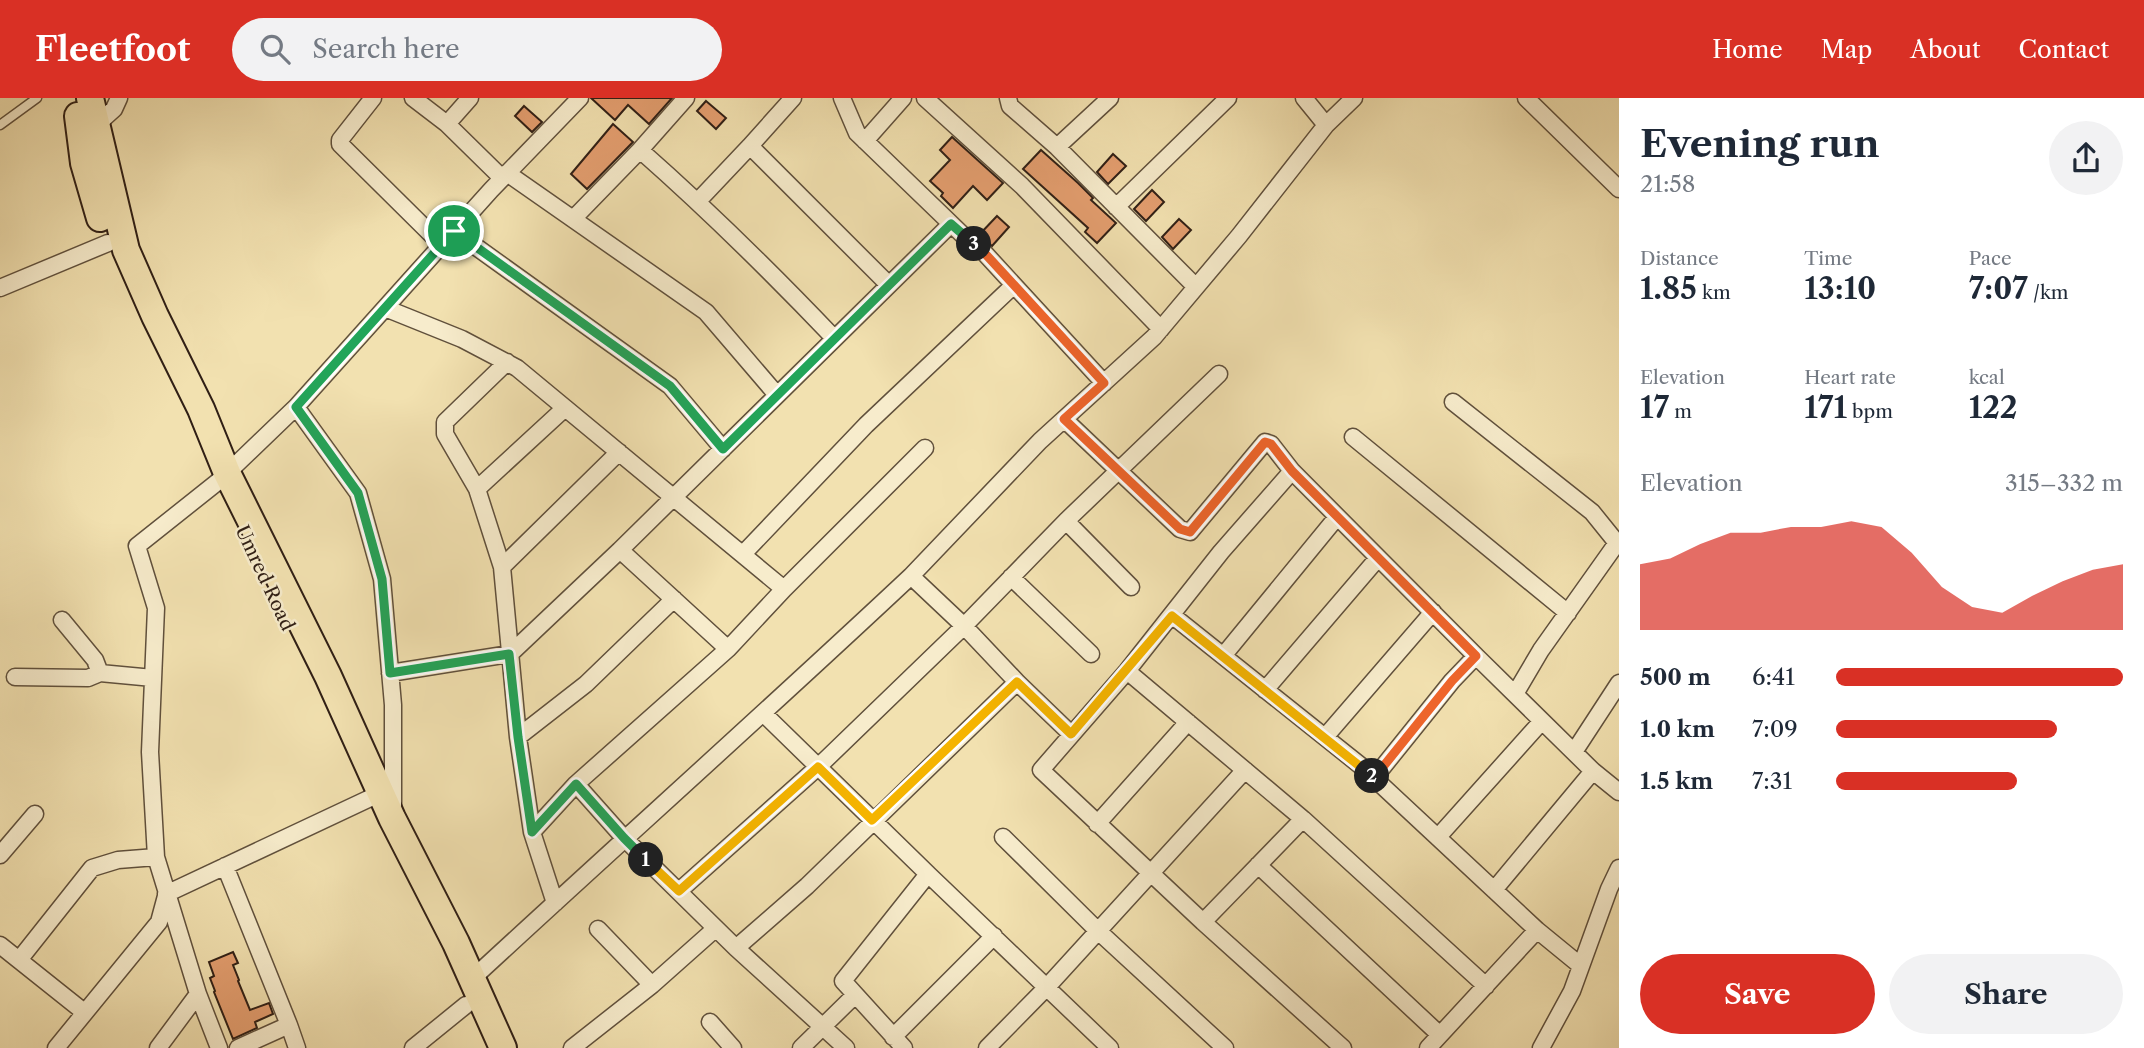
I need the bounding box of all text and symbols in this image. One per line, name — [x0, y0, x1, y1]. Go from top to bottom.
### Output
search box — [232, 18, 722, 81]
text: Fleetfoot — [35, 29, 190, 70]
icon: search — [256, 30, 294, 68]
text: Search here — [312, 33, 460, 65]
text: Home — [1712, 35, 1783, 64]
text: Map — [1821, 35, 1872, 64]
text: About — [1910, 35, 1981, 64]
text: Contact — [2019, 35, 2109, 64]
text: Evening run — [1640, 120, 1880, 167]
button: share — [2049, 121, 2123, 195]
text: 21:58 — [1640, 170, 1695, 198]
pin — [424, 201, 484, 261]
icon: arrive — [435, 212, 473, 250]
pin: 3 — [956, 226, 992, 262]
text: 3 — [968, 232, 979, 255]
text: Distance — [1640, 247, 1719, 270]
text: Time — [1804, 247, 1852, 270]
text: Pace — [1969, 247, 2012, 270]
text: 1.85 — [1640, 270, 1697, 307]
text: 13:10 — [1804, 270, 1876, 307]
text: 7:07 — [1969, 270, 2028, 307]
text: km — [1697, 281, 1731, 304]
text: /km — [2028, 281, 2069, 304]
text: Elevation — [1640, 366, 1725, 389]
text: Heart rate — [1804, 366, 1896, 389]
text: kcal — [1969, 366, 2005, 389]
text: 17 — [1640, 389, 1669, 426]
text: 171 — [1804, 389, 1847, 426]
text: 122 — [1969, 389, 2018, 426]
text: m — [1669, 400, 1692, 423]
text: bpm — [1847, 400, 1893, 423]
text: Elevation — [1640, 469, 1743, 497]
text: 315–332 m — [2005, 469, 2123, 497]
street label: Umred Road — [231, 522, 300, 635]
text: 500 m — [1640, 663, 1711, 691]
text: 6:41 — [1752, 663, 1795, 691]
text: 1.0 km — [1640, 715, 1715, 743]
text: 7:09 — [1752, 715, 1798, 743]
pin: 2 — [1354, 758, 1390, 794]
text: 2 — [1366, 764, 1377, 787]
text: 1.5 km — [1640, 767, 1713, 795]
text: 7:31 — [1752, 767, 1792, 795]
pin: 1 — [628, 842, 664, 878]
text: 1 — [641, 848, 650, 871]
button: Save — [1640, 954, 1875, 1034]
button: Share — [1889, 954, 2123, 1034]

